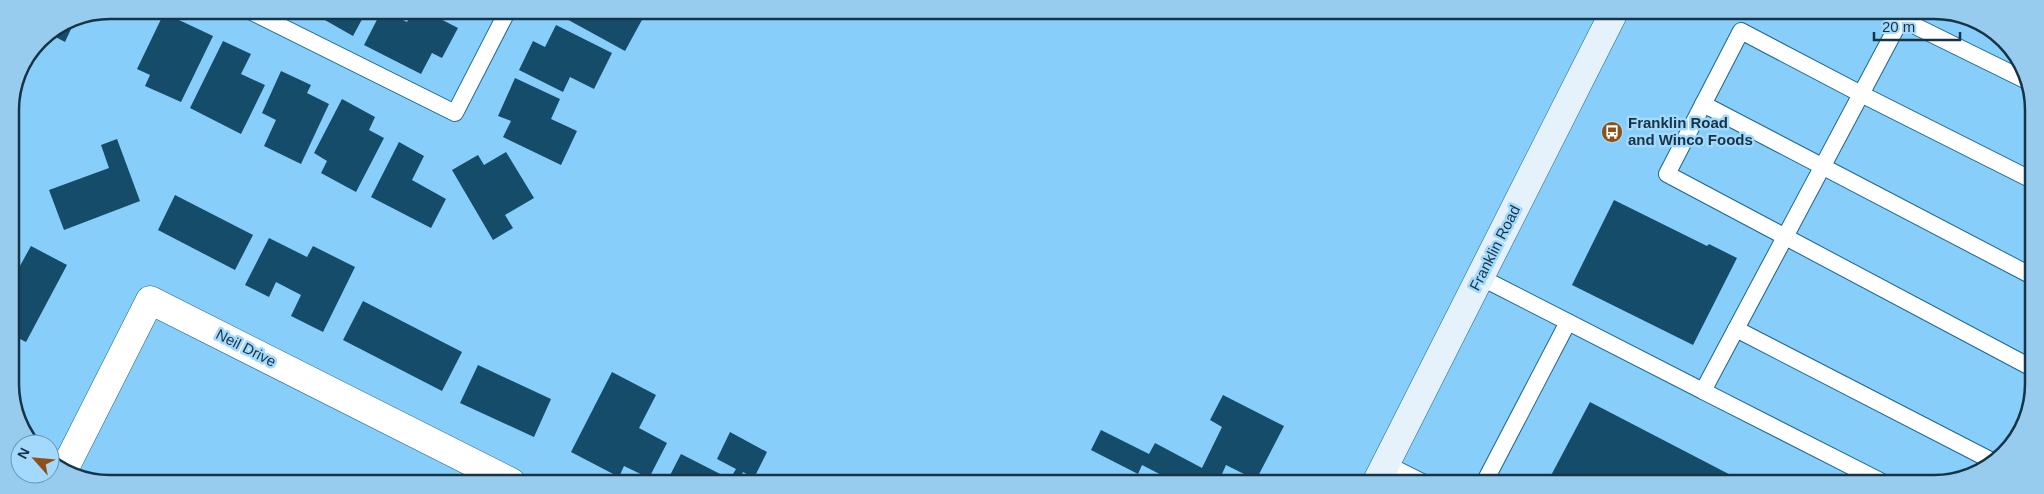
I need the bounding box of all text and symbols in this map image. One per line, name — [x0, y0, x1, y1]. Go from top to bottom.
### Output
scale bar — [1874, 10, 1960, 42]
text: 20 m — [1882, 18, 1915, 35]
place label: Franklin Road and Winco Foods — [1628, 114, 1753, 148]
bus stop icon: Franklin Road and Winco Foods — [1600, 120, 1624, 144]
street label: Franklin Road — [1466, 202, 1523, 293]
street label: Neil Drive — [213, 325, 279, 370]
north arrow — [10, 434, 60, 484]
text: N — [14, 445, 33, 461]

